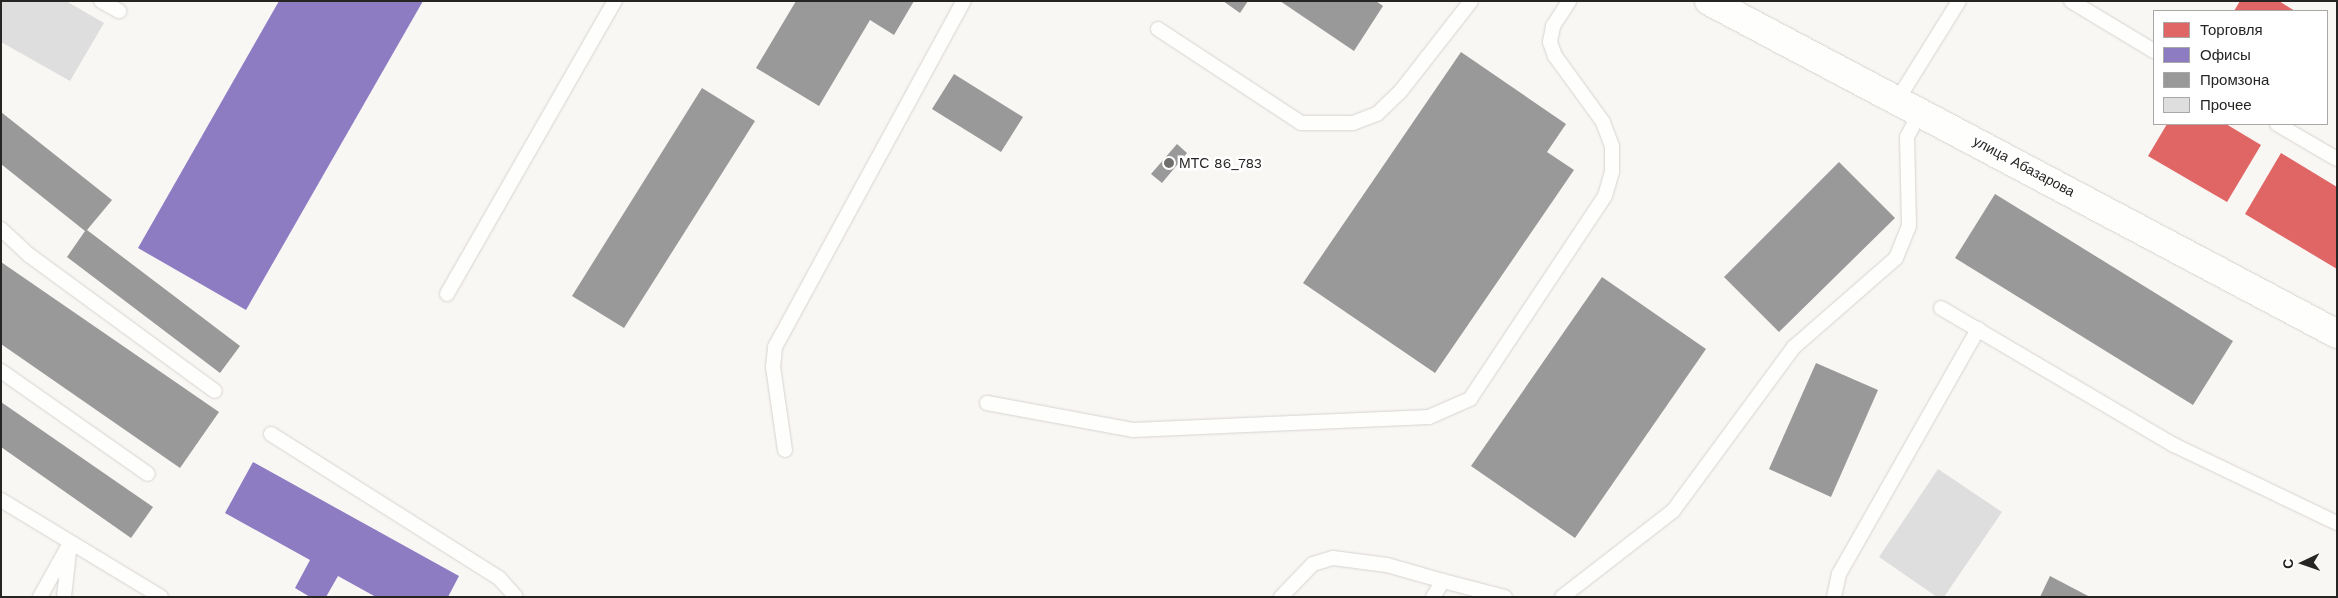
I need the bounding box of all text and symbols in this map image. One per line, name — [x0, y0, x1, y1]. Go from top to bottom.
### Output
legend — [2153, 10, 2328, 125]
text: Торговля — [2200, 21, 2263, 39]
text: Офисы — [2200, 46, 2251, 64]
text: Промзона — [2200, 71, 2269, 89]
text: Прочее — [2200, 96, 2252, 114]
street label: улица Абазарова — [1970, 132, 2078, 200]
place label: МТС 86_783 — [1179, 155, 1262, 171]
marker: МТС 86_783 — [1163, 157, 1175, 169]
north arrow — [2278, 538, 2328, 588]
text: С — [2280, 558, 2296, 569]

